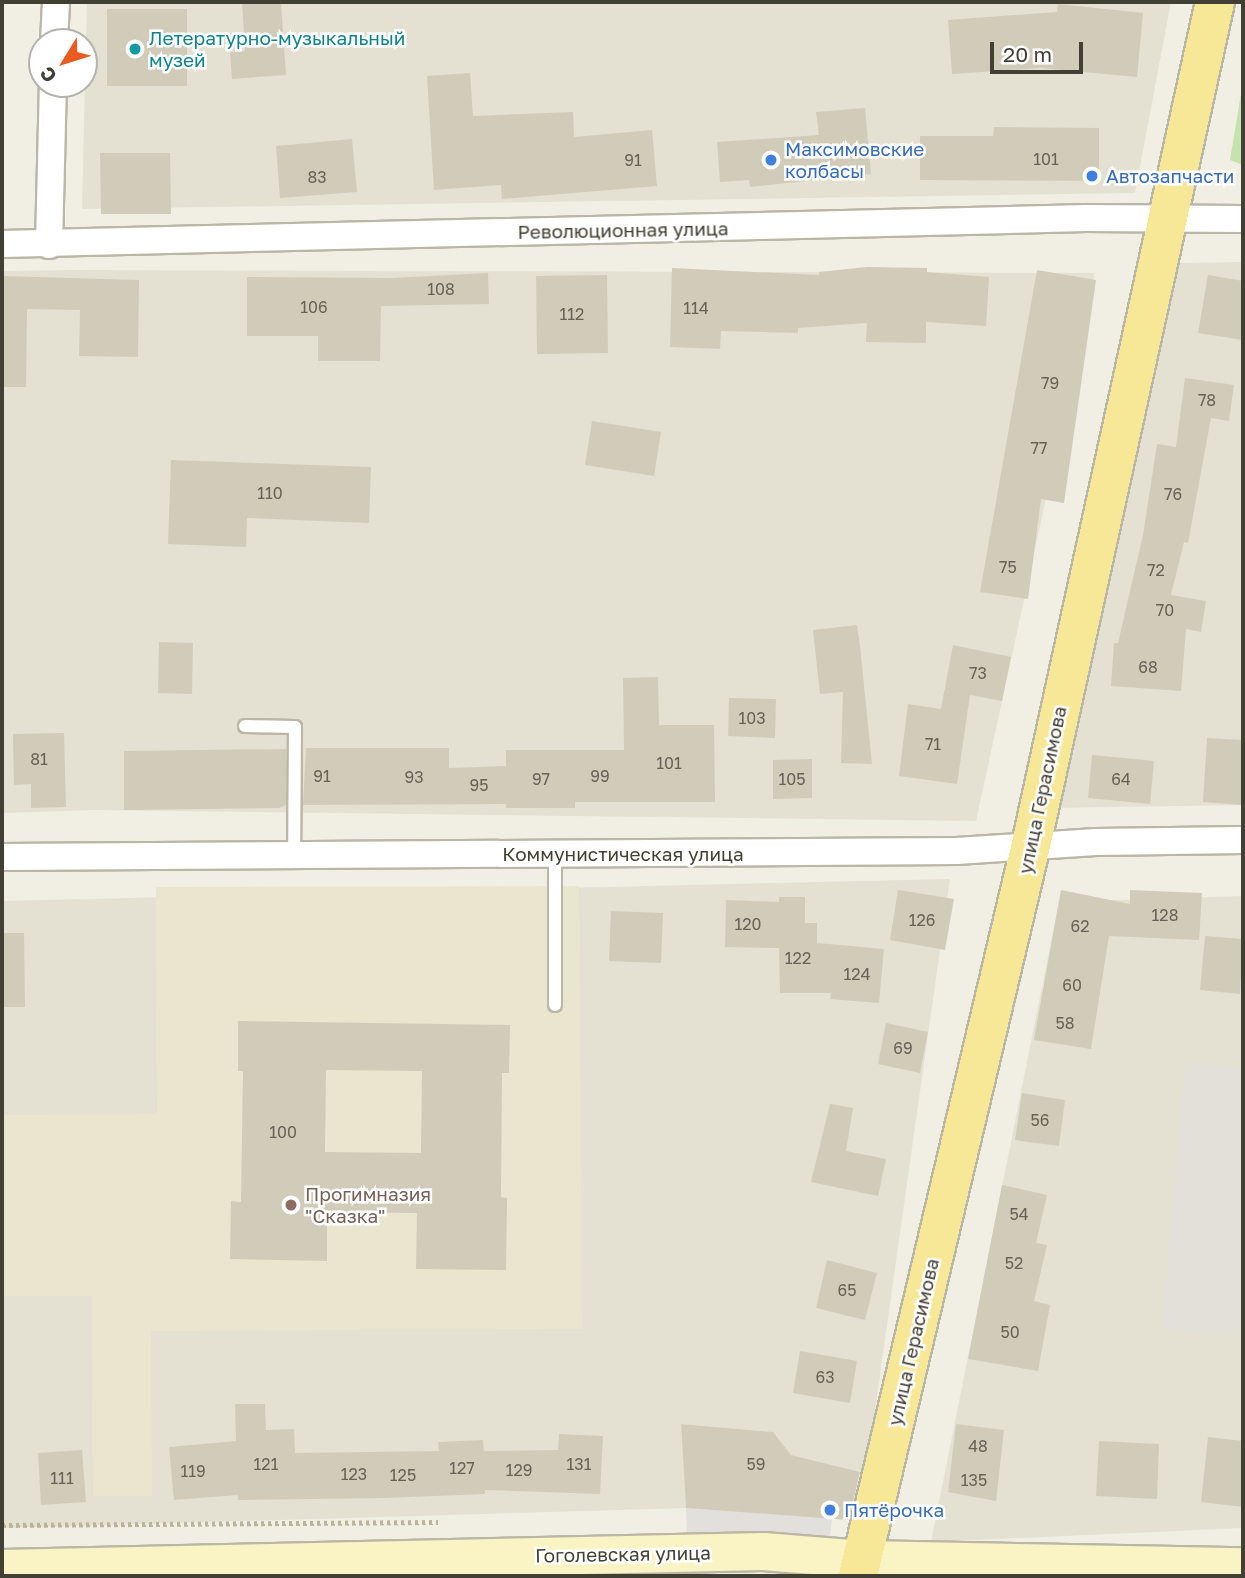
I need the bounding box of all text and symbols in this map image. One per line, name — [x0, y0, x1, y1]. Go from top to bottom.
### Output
place label: Летературно-музыкальный музей — [149, 27, 405, 71]
north arrow — [28, 28, 98, 98]
scale bar — [993, 28, 1086, 72]
marker: Летературно-музыкальный музей — [127, 41, 143, 57]
text: 20 m — [1003, 41, 1052, 67]
text: С — [34, 63, 61, 87]
place label: Максимовские колбасы — [785, 138, 924, 182]
house number: 101 — [1033, 149, 1059, 169]
house number: 91 — [624, 150, 642, 170]
marker: Максимовские колбасы — [763, 152, 779, 168]
place label: Автозапчасти — [1106, 165, 1234, 187]
house number: 83 — [307, 167, 327, 187]
marker: Автозапчасти — [1084, 168, 1100, 184]
street label: Революционная улица — [517, 217, 729, 243]
house number: 108 — [427, 279, 455, 299]
house number: 106 — [300, 297, 328, 317]
house number: 114 — [683, 298, 709, 318]
house number: 112 — [560, 304, 584, 324]
house number: 79 — [1041, 373, 1059, 393]
house number: 78 — [1198, 390, 1216, 410]
house number: 77 — [1031, 438, 1047, 458]
house number: 110 — [257, 483, 283, 503]
house number: 76 — [1164, 484, 1182, 504]
house number: 75 — [999, 557, 1017, 577]
house number: 72 — [1147, 560, 1165, 580]
house number: 70 — [1156, 600, 1174, 620]
house number: 68 — [1138, 657, 1158, 677]
house number: 73 — [969, 663, 987, 683]
street label: улица Герасимова — [1013, 704, 1071, 876]
house number: 103 — [738, 708, 766, 728]
house number: 71 — [925, 734, 941, 754]
house number: 81 — [30, 749, 48, 769]
house number: 101 — [656, 753, 682, 773]
house number: 91 — [313, 766, 331, 786]
house number: 99 — [590, 766, 610, 786]
house number: 93 — [404, 767, 424, 787]
house number: 97 — [532, 769, 550, 789]
house number: 105 — [779, 769, 805, 789]
house number: 64 — [1111, 769, 1131, 789]
house number: 95 — [470, 775, 488, 795]
street label: Коммунистическая улица — [502, 843, 744, 865]
house number: 128 — [1152, 905, 1178, 925]
house number: 126 — [909, 910, 935, 930]
house number: 120 — [735, 914, 761, 934]
house number: 62 — [1071, 916, 1089, 936]
house number: 122 — [785, 948, 811, 968]
house number: 124 — [844, 964, 870, 984]
house number: 60 — [1062, 975, 1082, 995]
house number: 58 — [1055, 1013, 1075, 1033]
house number: 69 — [893, 1038, 913, 1058]
house number: 56 — [1031, 1110, 1049, 1130]
house number: 100 — [269, 1122, 297, 1142]
place label: Прогимназия "Сказка" — [305, 1183, 431, 1227]
marker: Прогимназия "Сказка" — [283, 1197, 299, 1213]
house number: 54 — [1009, 1204, 1029, 1224]
house number: 52 — [1005, 1253, 1023, 1273]
street label: улица Герасимова — [883, 1256, 943, 1428]
house number: 65 — [838, 1280, 856, 1300]
house number: 50 — [1000, 1322, 1020, 1342]
house number: 63 — [815, 1367, 835, 1387]
house number: 48 — [968, 1436, 988, 1456]
house number: 121 — [254, 1454, 278, 1474]
house number: 131 — [567, 1454, 591, 1474]
house number: 59 — [747, 1454, 765, 1474]
house number: 127 — [449, 1458, 475, 1478]
house number: 129 — [506, 1460, 532, 1480]
house number: 119 — [180, 1461, 206, 1481]
house number: 123 — [341, 1464, 367, 1484]
house number: 125 — [390, 1465, 416, 1485]
house number: 111 — [50, 1468, 74, 1488]
house number: 135 — [961, 1470, 987, 1490]
place label: Пятёрочка — [844, 1499, 944, 1521]
marker: Пятёрочка — [822, 1502, 838, 1518]
street label: Гоголевская улица — [535, 1541, 711, 1567]

